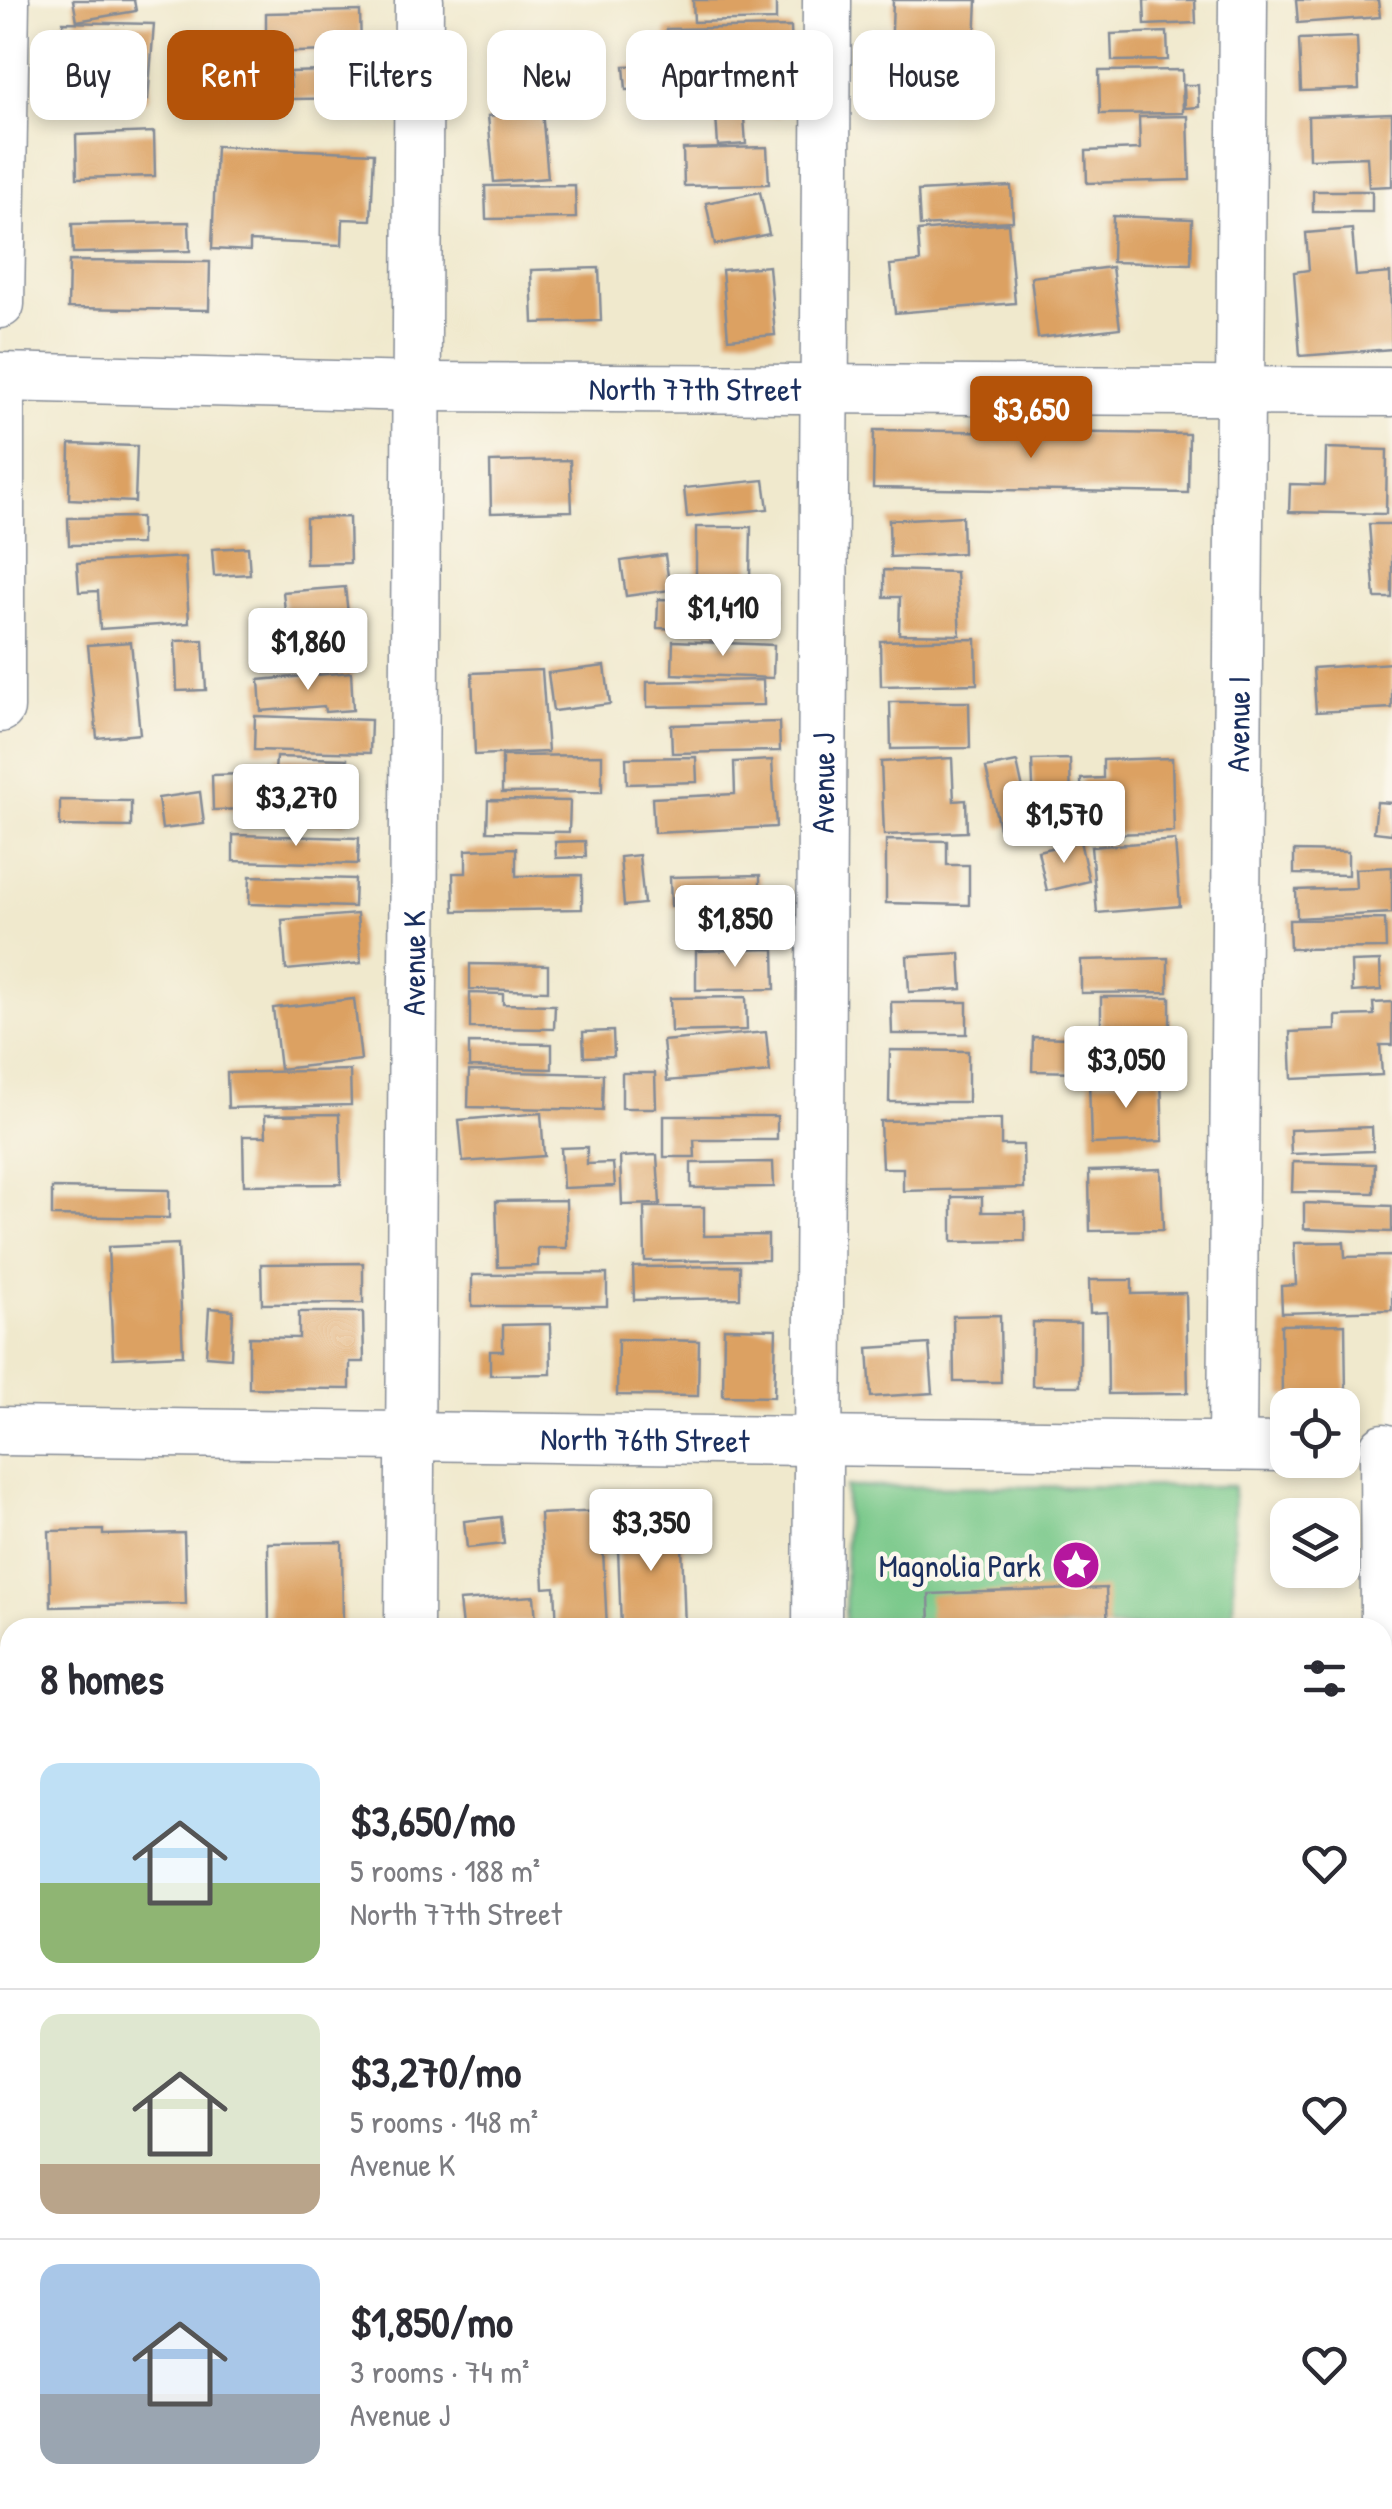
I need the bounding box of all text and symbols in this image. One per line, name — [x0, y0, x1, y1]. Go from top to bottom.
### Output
chip: Buy — [30, 30, 147, 120]
chip: Rent — [167, 30, 294, 120]
chip: Filters — [314, 30, 467, 120]
chip: New — [487, 30, 606, 120]
chip: Apartment — [626, 30, 833, 120]
chip: House — [853, 30, 995, 120]
street label: North 77th Street — [589, 366, 802, 410]
pin: $3,650 — [950, 376, 1112, 461]
text: $3,650 — [992, 387, 1070, 430]
pin: $1,410 — [642, 574, 804, 659]
text: $1,410 — [687, 585, 759, 628]
pin: $1,860 — [227, 608, 389, 693]
text: $1,860 — [270, 619, 346, 662]
street label: Avenue I — [1216, 676, 1259, 772]
street label: Avenue J — [800, 733, 844, 833]
pin: $3,270 — [215, 764, 377, 849]
text: $3,270 — [255, 775, 337, 818]
pin: $1,570 — [983, 781, 1145, 866]
text: $1,570 — [1025, 792, 1103, 835]
pin: $1,850 — [654, 885, 816, 970]
text: $1,850 — [697, 896, 773, 939]
street label: Avenue K — [391, 910, 435, 1016]
pin: $3,050 — [1045, 1026, 1207, 1111]
text: $3,050 — [1086, 1037, 1166, 1080]
map controls — [1270, 1388, 1360, 1588]
button: locate — [1270, 1388, 1360, 1478]
street label: North 76th Street — [540, 1416, 751, 1462]
pin: $3,350 — [570, 1489, 732, 1574]
button: layers — [1270, 1498, 1360, 1588]
text: $3,350 — [611, 1500, 691, 1543]
place icon: Magnolia Park — [1050, 1539, 1102, 1591]
place label: Magnolia Park — [879, 1544, 1041, 1587]
text: 8 homes — [40, 1650, 164, 1707]
icon: filters — [1297, 1651, 1352, 1706]
text: $3,650/mo — [350, 1792, 515, 1849]
icon: home — [120, 1803, 240, 1923]
icon: heart — [1297, 1836, 1352, 1891]
text: 5 rooms · 188 m² — [350, 1849, 540, 1892]
text: North 77th Street — [350, 1892, 562, 1935]
text: $3,270/mo — [350, 2043, 521, 2100]
icon: home — [120, 2054, 240, 2174]
icon: heart — [1297, 2087, 1352, 2142]
text: 5 rooms · 148 m² — [350, 2100, 538, 2143]
text: Avenue K — [350, 2143, 455, 2186]
text: $1,850/mo — [350, 2293, 513, 2350]
icon: home — [120, 2304, 240, 2424]
icon: heart — [1297, 2337, 1352, 2392]
text: 3 rooms · 74 m² — [350, 2350, 529, 2393]
text: Avenue J — [350, 2393, 450, 2436]

